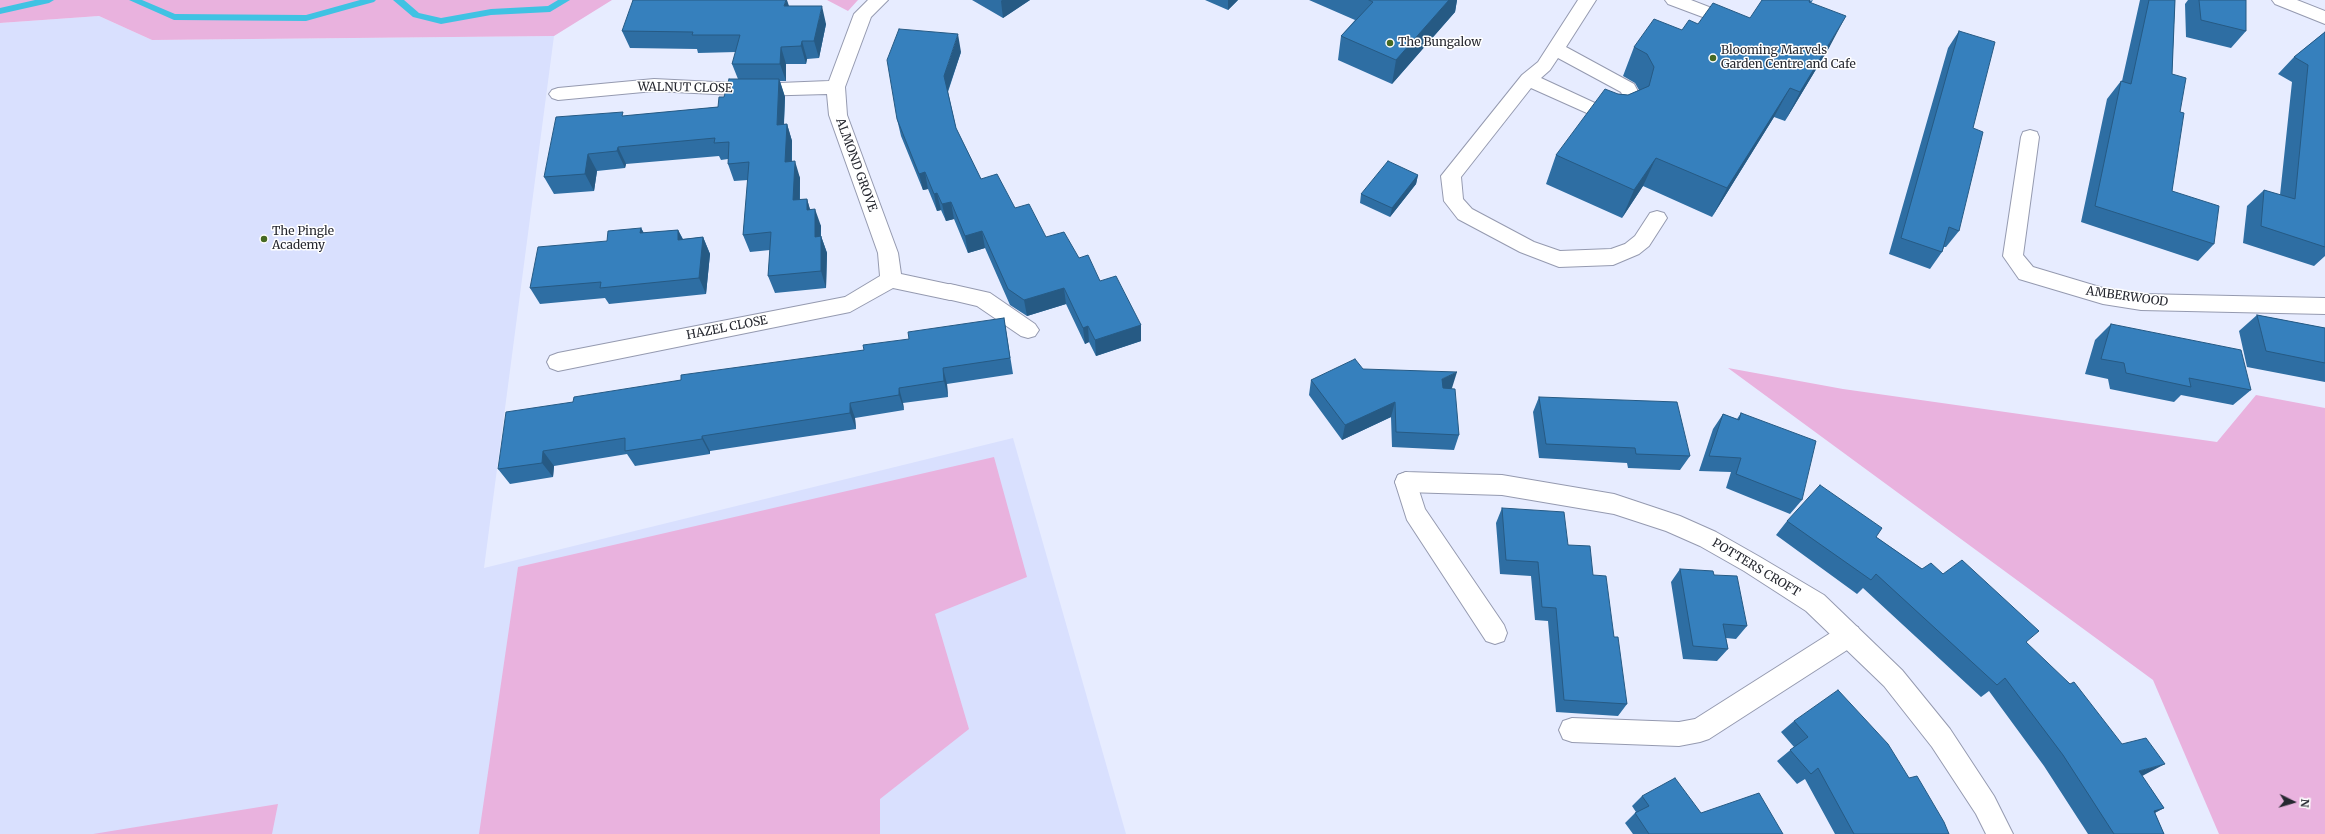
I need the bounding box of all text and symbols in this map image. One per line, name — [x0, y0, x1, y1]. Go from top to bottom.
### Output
place label: The Bungalow — [1398, 36, 1481, 50]
marker: The Bungalow — [1385, 38, 1395, 48]
place label: Blooming Marvels Garden Centre and Cafe — [1721, 44, 1856, 72]
marker: Blooming Marvels Garden Centre and Cafe — [1708, 53, 1718, 63]
street label: WALNUT CLOSE — [637, 80, 733, 96]
street label: ALMOND GROVE — [832, 116, 880, 214]
place label: The Pingle Academy — [272, 225, 334, 253]
marker: The Pingle Academy — [259, 234, 269, 244]
street label: AMBERWOOD — [2085, 284, 2169, 310]
street label: HAZEL CLOSE — [685, 313, 769, 343]
street label: POTTERS CROFT — [1709, 536, 1803, 600]
north arrow — [2273, 782, 2313, 822]
text: N — [2298, 798, 2312, 808]

